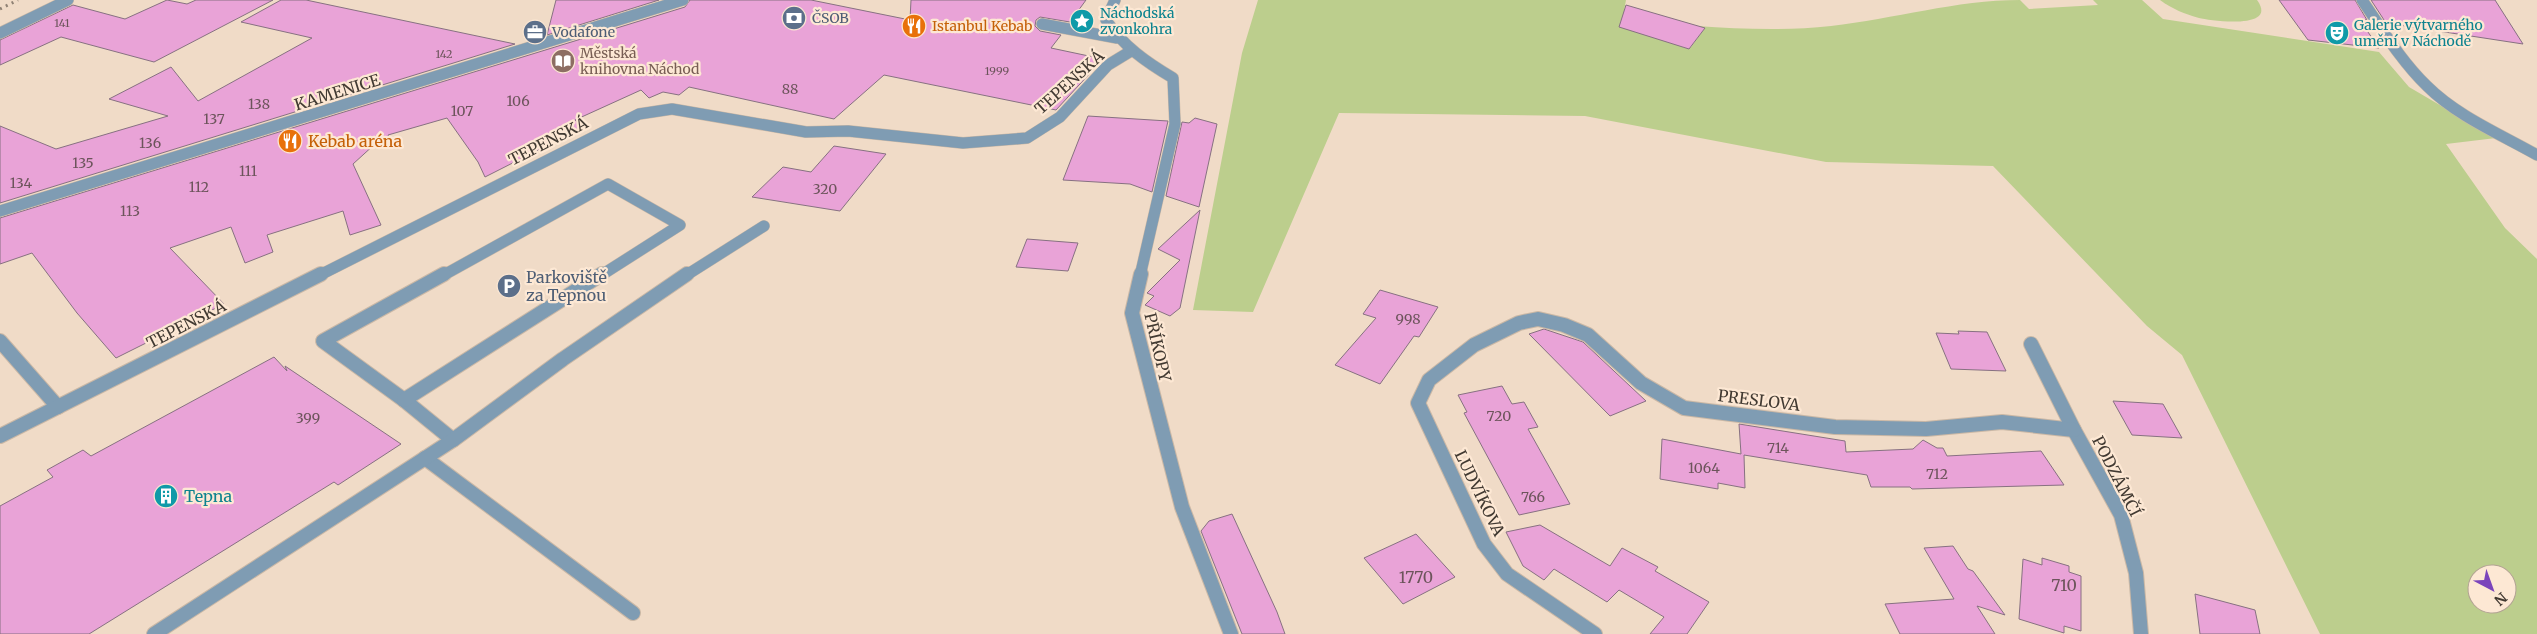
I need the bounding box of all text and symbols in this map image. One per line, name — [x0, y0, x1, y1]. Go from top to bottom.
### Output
place label: Náchodská zvonkohra — [1100, 4, 1175, 38]
bank icon: ČSOB — [781, 5, 807, 31]
place icon: Náchodská zvonkohra — [1069, 8, 1095, 34]
place label: ČSOB — [812, 9, 849, 27]
restaurant icon: Istanbul Kebab — [901, 13, 927, 39]
house number: 141 — [54, 16, 70, 30]
place label: Galerie výtvarného umění v Náchodě — [2354, 16, 2483, 50]
place label: Istanbul Kebab — [932, 17, 1032, 35]
office icon: Vodafone — [522, 19, 548, 45]
theatre icon: Galerie výtvarného umění v Náchodě — [2324, 20, 2350, 46]
place label: Vodafone — [551, 23, 615, 41]
place label: Městská knihovna Náchod — [580, 44, 700, 78]
street label: TEPENSKÁ — [1030, 45, 1108, 118]
house number: 142 — [435, 47, 453, 61]
library icon: Městská knihovna Náchod — [550, 48, 576, 74]
house number: 1999 — [985, 64, 1010, 78]
street label: KAMENICE — [292, 69, 383, 115]
house number: 88 — [782, 80, 798, 98]
house number: 106 — [506, 92, 530, 110]
house number: 138 — [248, 95, 270, 113]
house number: 107 — [451, 102, 473, 120]
house number: 137 — [203, 110, 225, 128]
street label: TEPENSKÁ — [505, 112, 592, 170]
restaurant icon: Kebab aréna — [277, 128, 303, 154]
place label: Kebab aréna — [308, 131, 402, 151]
house number: 136 — [139, 134, 161, 152]
house number: 135 — [72, 154, 94, 172]
house number: 111 — [239, 162, 257, 180]
house number: 134 — [10, 174, 33, 192]
house number: 112 — [189, 178, 209, 196]
house number: 320 — [813, 180, 837, 198]
house number: 113 — [120, 202, 140, 220]
place label: Parkoviště za Tepnou — [526, 267, 607, 305]
parking icon: Parkoviště za Tepnou — [496, 273, 522, 299]
street label: TEPENSKÁ — [143, 295, 230, 353]
house number: 998 — [1395, 310, 1421, 328]
street label: PŘÍKOPY — [1140, 311, 1176, 384]
street label: PRESLOVA — [1717, 385, 1802, 415]
house number: 720 — [1487, 407, 1511, 425]
house number: 399 — [296, 409, 320, 427]
street label: PODZÁMČÍ — [2088, 432, 2146, 520]
house number: 714 — [1767, 439, 1789, 457]
street label: LUDVÍKOVA — [1451, 447, 1510, 540]
house number: 1064 — [1688, 459, 1720, 477]
house number: 712 — [1926, 465, 1948, 483]
building icon: Tepna — [153, 483, 179, 509]
place label: Tepna — [184, 486, 232, 506]
house number: 766 — [1521, 488, 1545, 506]
north arrow — [2467, 564, 2517, 614]
house number: 1770 — [1399, 567, 1433, 587]
house number: 710 — [2051, 575, 2077, 595]
text: N — [2490, 588, 2511, 609]

